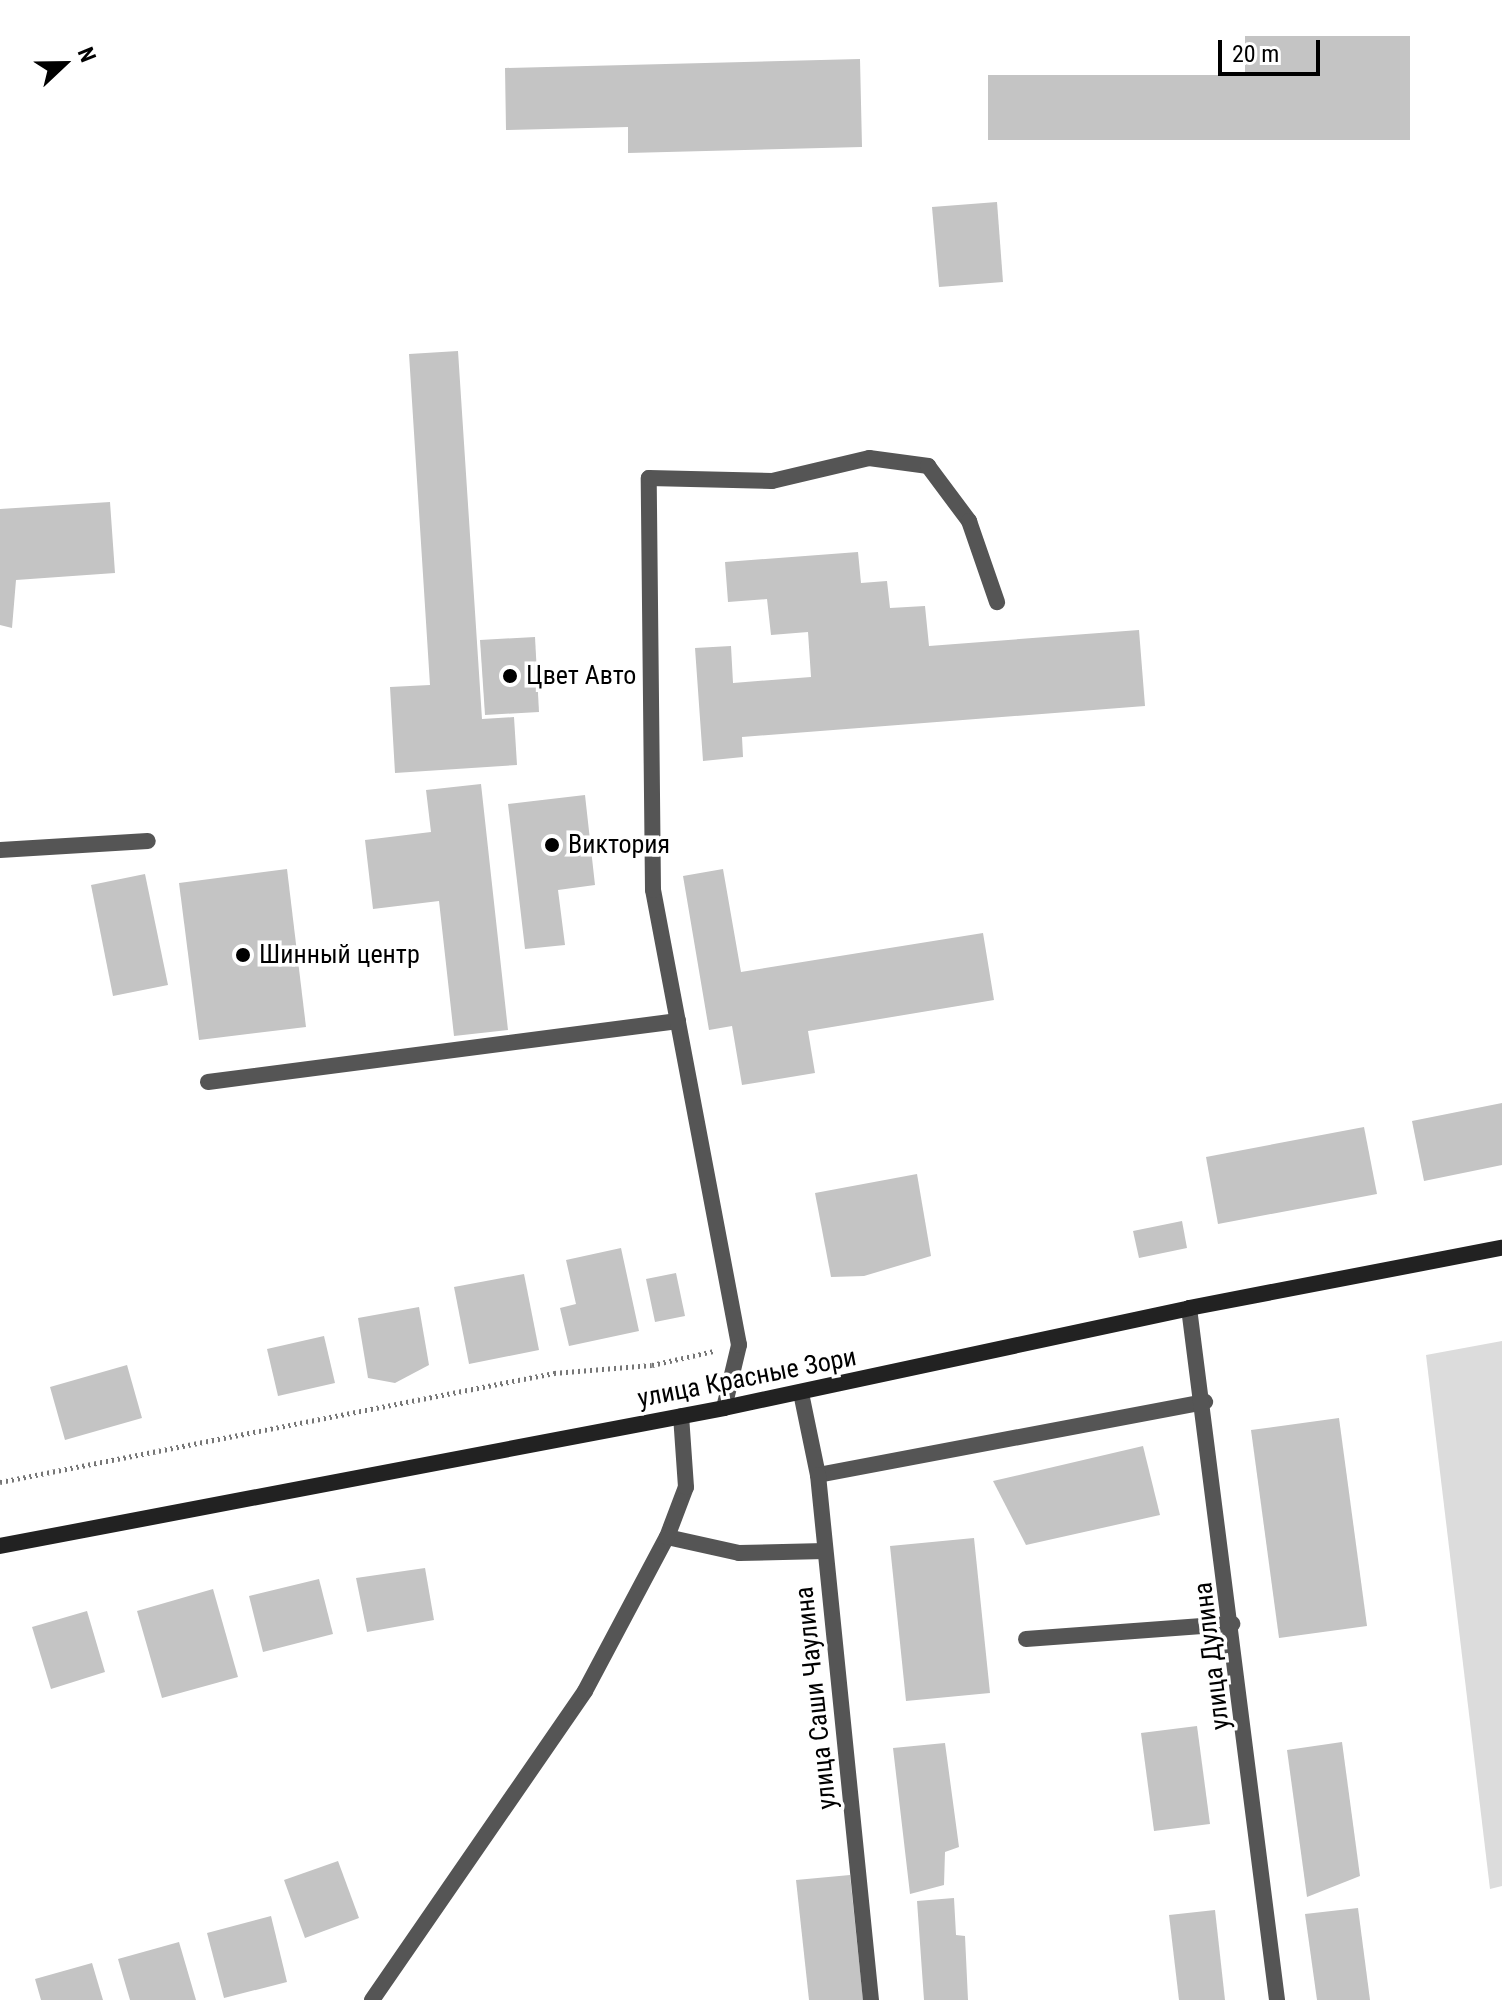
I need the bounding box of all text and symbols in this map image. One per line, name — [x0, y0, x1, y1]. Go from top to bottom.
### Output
north arrow — [24, 24, 104, 104]
scale bar — [1222, 24, 1324, 74]
text: 20 m — [1232, 40, 1279, 68]
text: N — [73, 44, 101, 66]
place label: Цвет Авто — [526, 660, 636, 692]
marker: Цвет Авто — [501, 667, 519, 685]
place label: Виктория — [568, 829, 670, 861]
marker: Виктория — [543, 836, 561, 854]
place label: Шинный центр — [259, 939, 420, 971]
marker: Шинный центр — [234, 946, 252, 964]
street label: улица Красные Зори — [635, 1341, 859, 1415]
street label: улица Дулина — [1187, 1580, 1237, 1732]
street label: улица Саши Чаулина — [789, 1585, 843, 1811]

